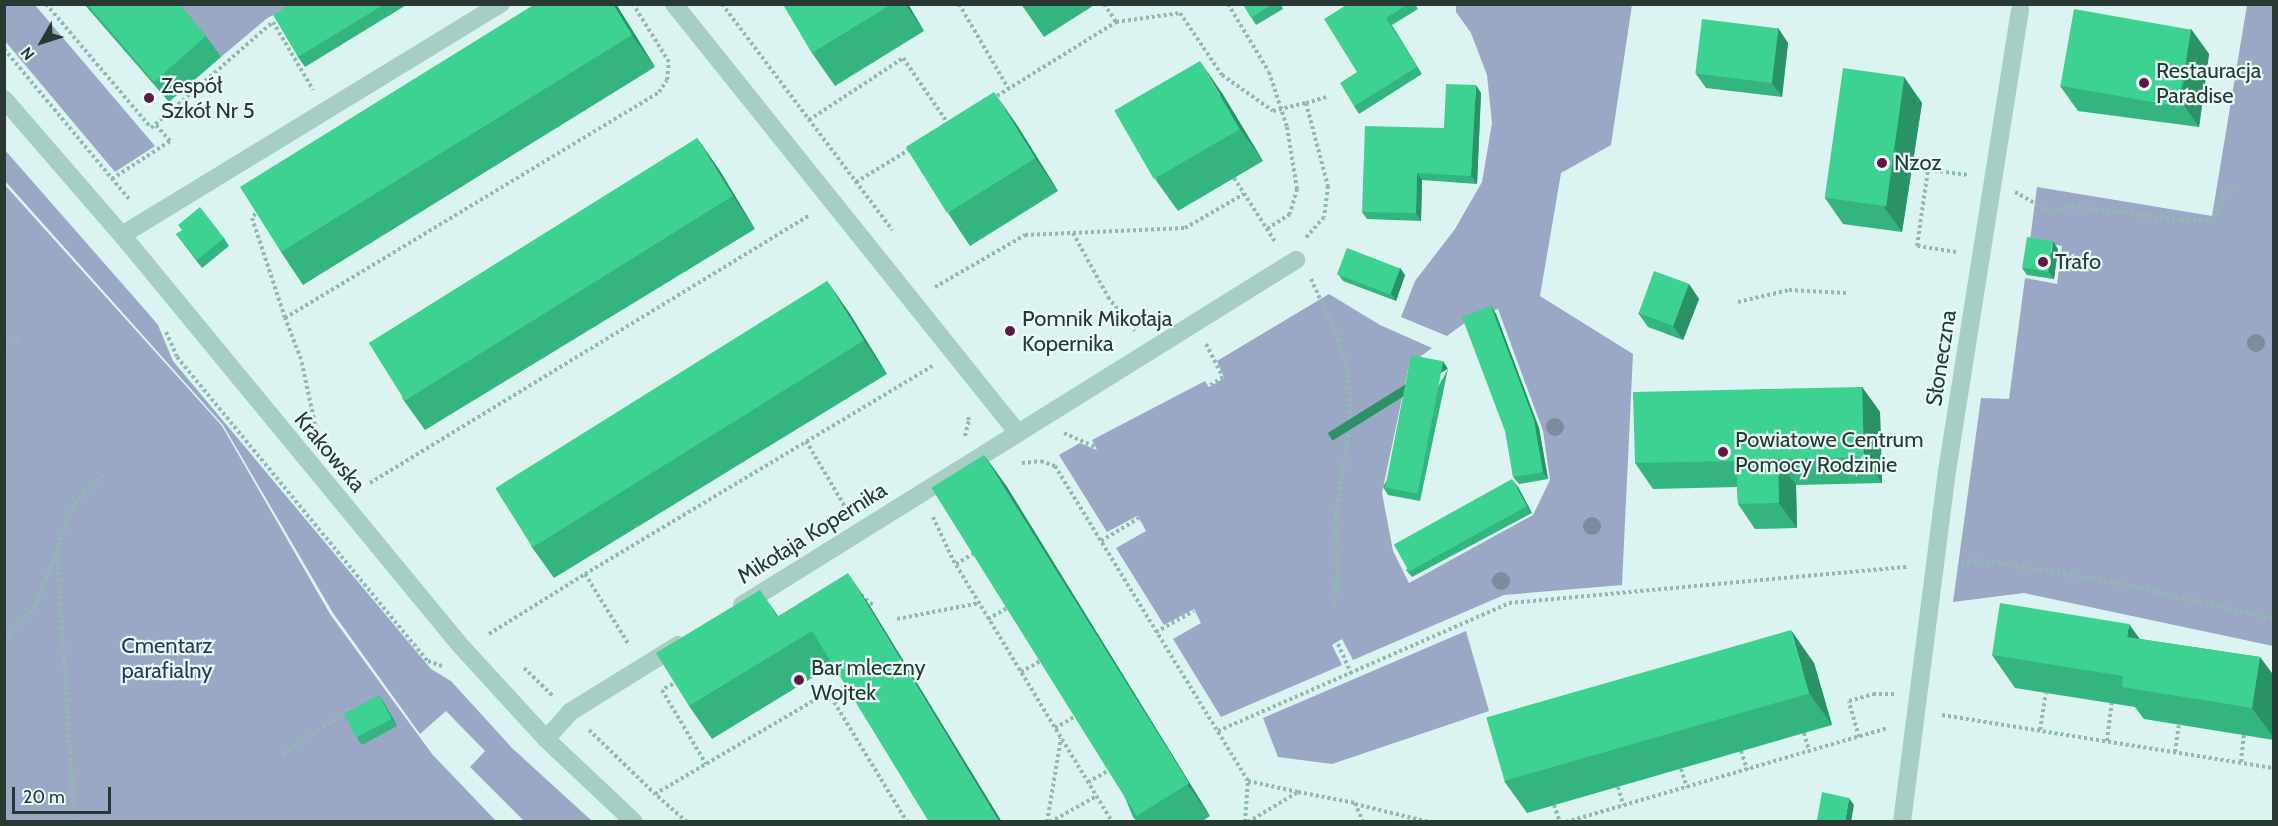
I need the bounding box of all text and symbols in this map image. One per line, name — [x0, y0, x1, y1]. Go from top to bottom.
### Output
north arrow — [12, 12, 72, 72]
text: N — [17, 43, 39, 64]
place label: Restauracja Paradise — [2156, 57, 2261, 108]
place label: Zespół Szkół Nr 5 — [161, 72, 255, 124]
marker: Restauracja Paradise — [2137, 76, 2151, 90]
marker: Zespół Szkół Nr 5 — [142, 91, 156, 105]
place label: Nzoz — [1894, 150, 1942, 176]
marker: Nzoz — [1875, 156, 1889, 170]
place label: Trafo — [2055, 249, 2101, 275]
marker: Trafo — [2036, 255, 2050, 269]
place label: Pomnik Mikołaja Kopernika — [1022, 305, 1172, 356]
street label: Słoneczna — [1920, 308, 1962, 408]
marker: Pomnik Mikołaja Kopernika — [1003, 324, 1017, 338]
street label: Krakowska — [289, 407, 371, 497]
place label: Powiatowe Centrum Pomocy Rodzinie — [1735, 426, 1923, 478]
marker: Powiatowe Centrum Pomocy Rodzinie — [1716, 445, 1730, 459]
street label: Mikołaja Kopernika — [732, 476, 892, 590]
park label: Cmentarz parafialny — [121, 632, 213, 684]
place label: Bar mleczny Wojtek — [811, 654, 926, 706]
marker: Bar mleczny Wojtek — [792, 673, 806, 687]
scale bar — [15, 775, 114, 813]
text: 20 m — [23, 786, 65, 808]

